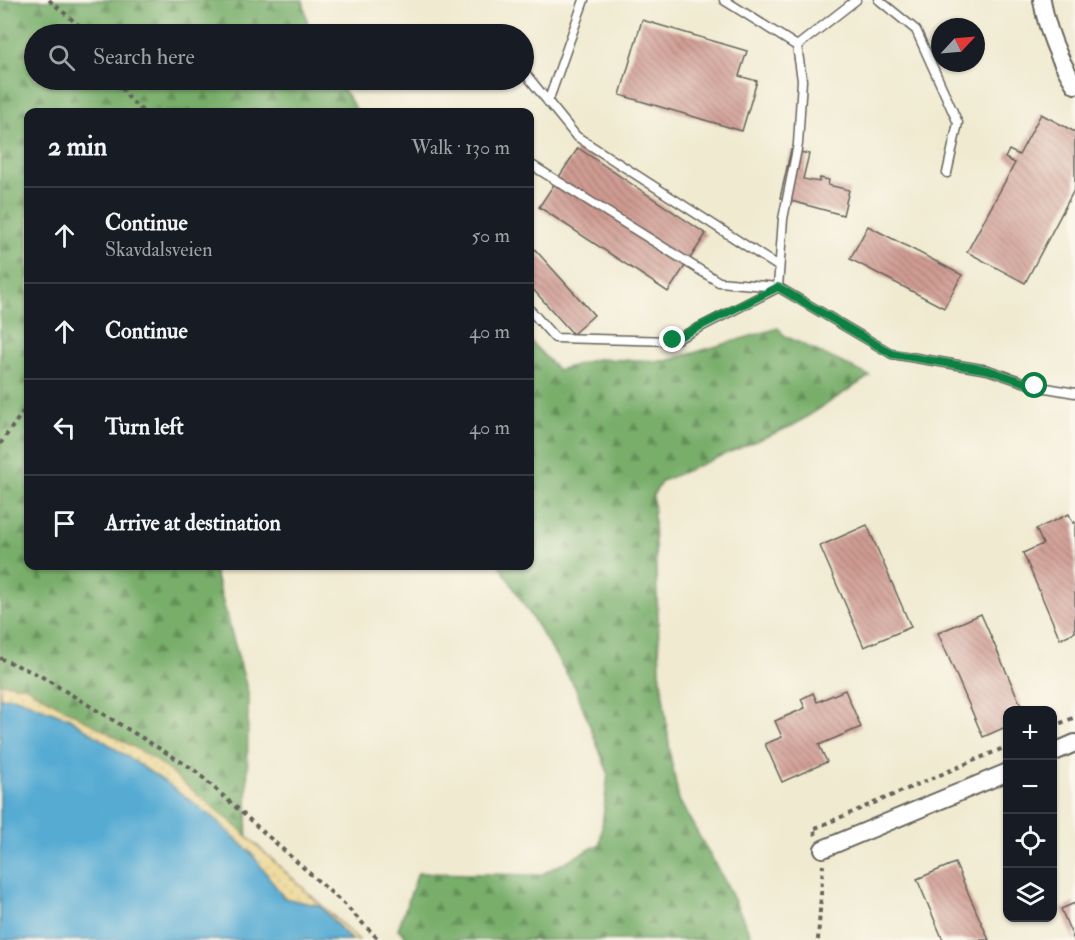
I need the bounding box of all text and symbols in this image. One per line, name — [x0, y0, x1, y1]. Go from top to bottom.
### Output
north arrow — [931, 18, 985, 72]
search box — [24, 24, 534, 90]
icon: search — [45, 41, 78, 74]
text: Search here — [93, 43, 195, 71]
text: 2 min — [48, 131, 107, 163]
text: Walk · 130 m — [411, 135, 510, 160]
text: Continue — [105, 209, 188, 237]
icon: ahead — [48, 219, 81, 252]
text: 50 m — [471, 223, 510, 248]
text: Skavdalsveien — [105, 237, 213, 262]
icon: ahead — [48, 315, 81, 348]
text: Continue — [105, 317, 188, 345]
text: 40 m — [469, 319, 510, 344]
route end — [659, 326, 685, 352]
route start — [1021, 372, 1047, 398]
icon: left — [48, 411, 81, 444]
text: Turn left — [105, 413, 184, 441]
text: 40 m — [469, 415, 510, 440]
icon: arrive — [48, 507, 81, 540]
text: Arrive at destination — [105, 509, 281, 537]
map controls — [1003, 706, 1057, 922]
button: + — [1003, 706, 1057, 760]
button: − — [1003, 760, 1057, 814]
button: locate — [1003, 814, 1057, 868]
button: layers — [1003, 868, 1057, 922]

